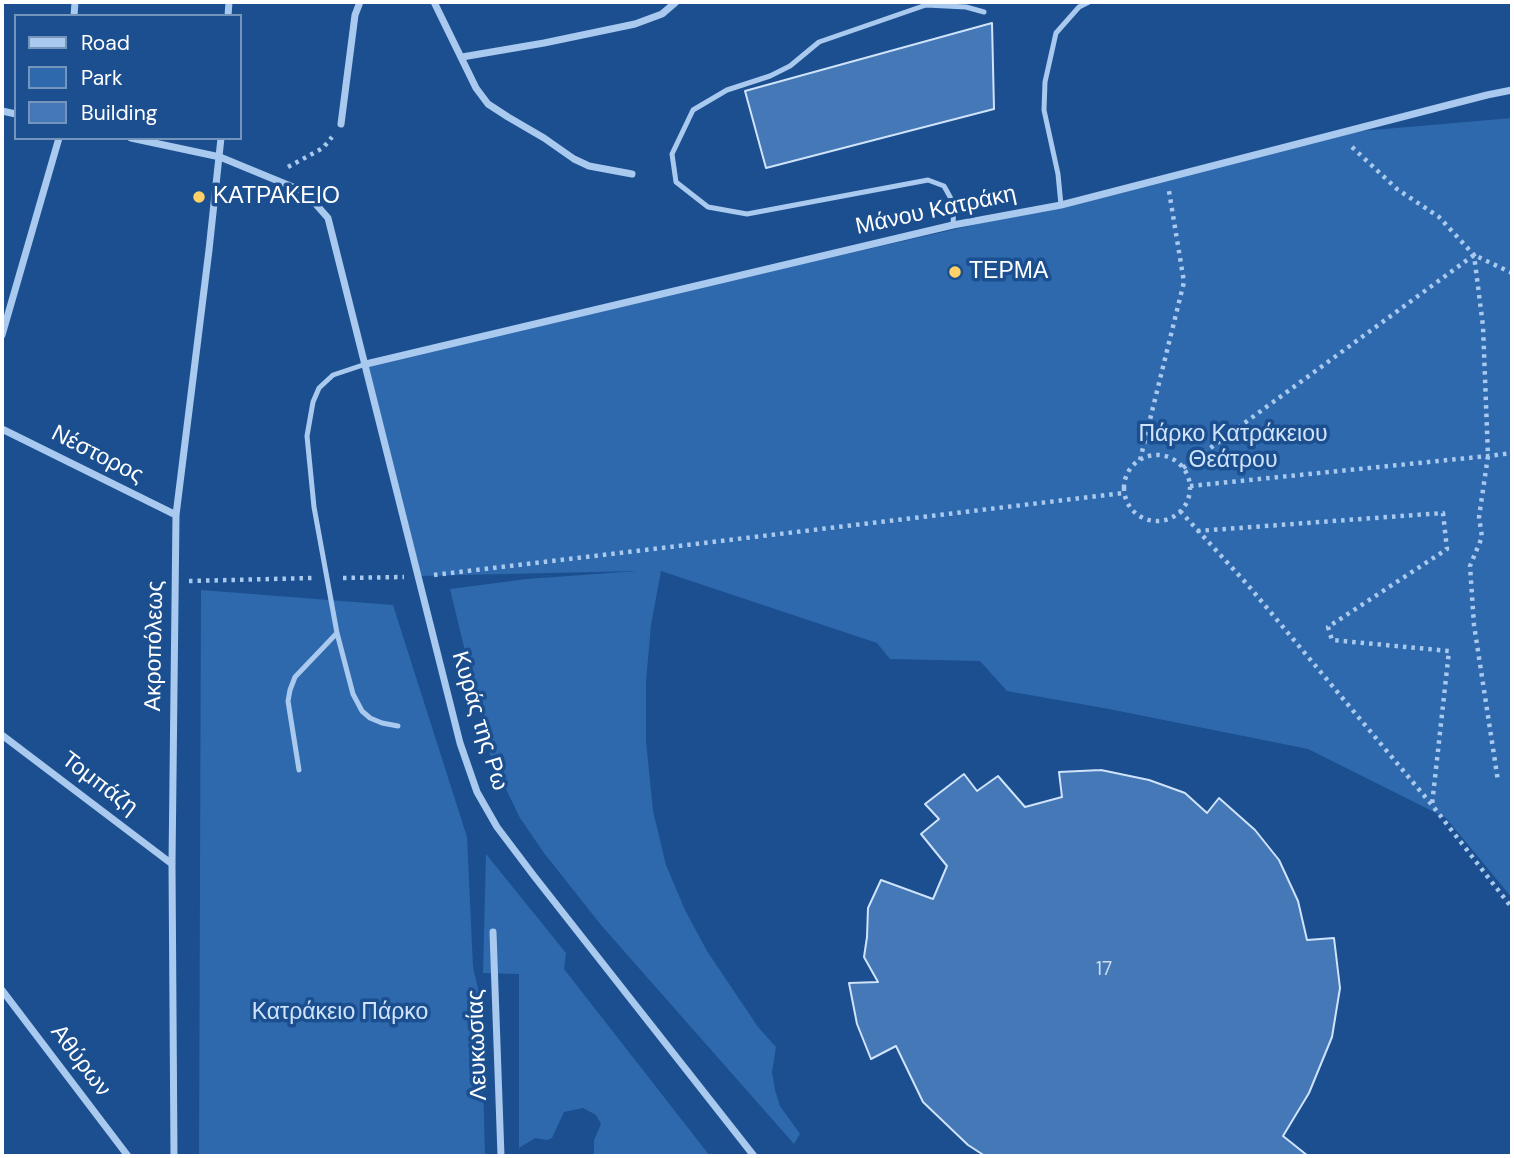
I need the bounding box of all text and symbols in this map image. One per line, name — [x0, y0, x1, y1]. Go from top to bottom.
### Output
legend — [14, 14, 242, 140]
text: Road — [81, 29, 130, 57]
text: Park — [81, 64, 122, 92]
text: Building — [81, 99, 157, 127]
street label: Μάνου Κατράκη — [853, 180, 1019, 242]
place label: ΚΑΤΡΑΚΕΙΟ — [213, 183, 340, 211]
marker: ΚΑΤΡΑΚΕΙΟ — [191, 189, 207, 205]
place label: ΤΕΡΜΑ — [969, 258, 1048, 286]
marker: ΤΕΡΜΑ — [947, 264, 963, 280]
street label: Νέστορος — [46, 420, 148, 490]
park label: Πάρκο Κατράκειου Θεάτρου — [1138, 421, 1328, 475]
street label: Ακροπόλεως — [140, 580, 170, 712]
street label: Κυράς της Ρω — [445, 648, 513, 794]
street label: Τομπάζη — [55, 746, 143, 822]
house number: 17 — [1096, 959, 1112, 981]
street label: Λευκωσίας — [462, 989, 494, 1101]
park label: Κατράκειο Πάρκο — [252, 999, 428, 1027]
street label: Αθύρων — [44, 1019, 116, 1103]

